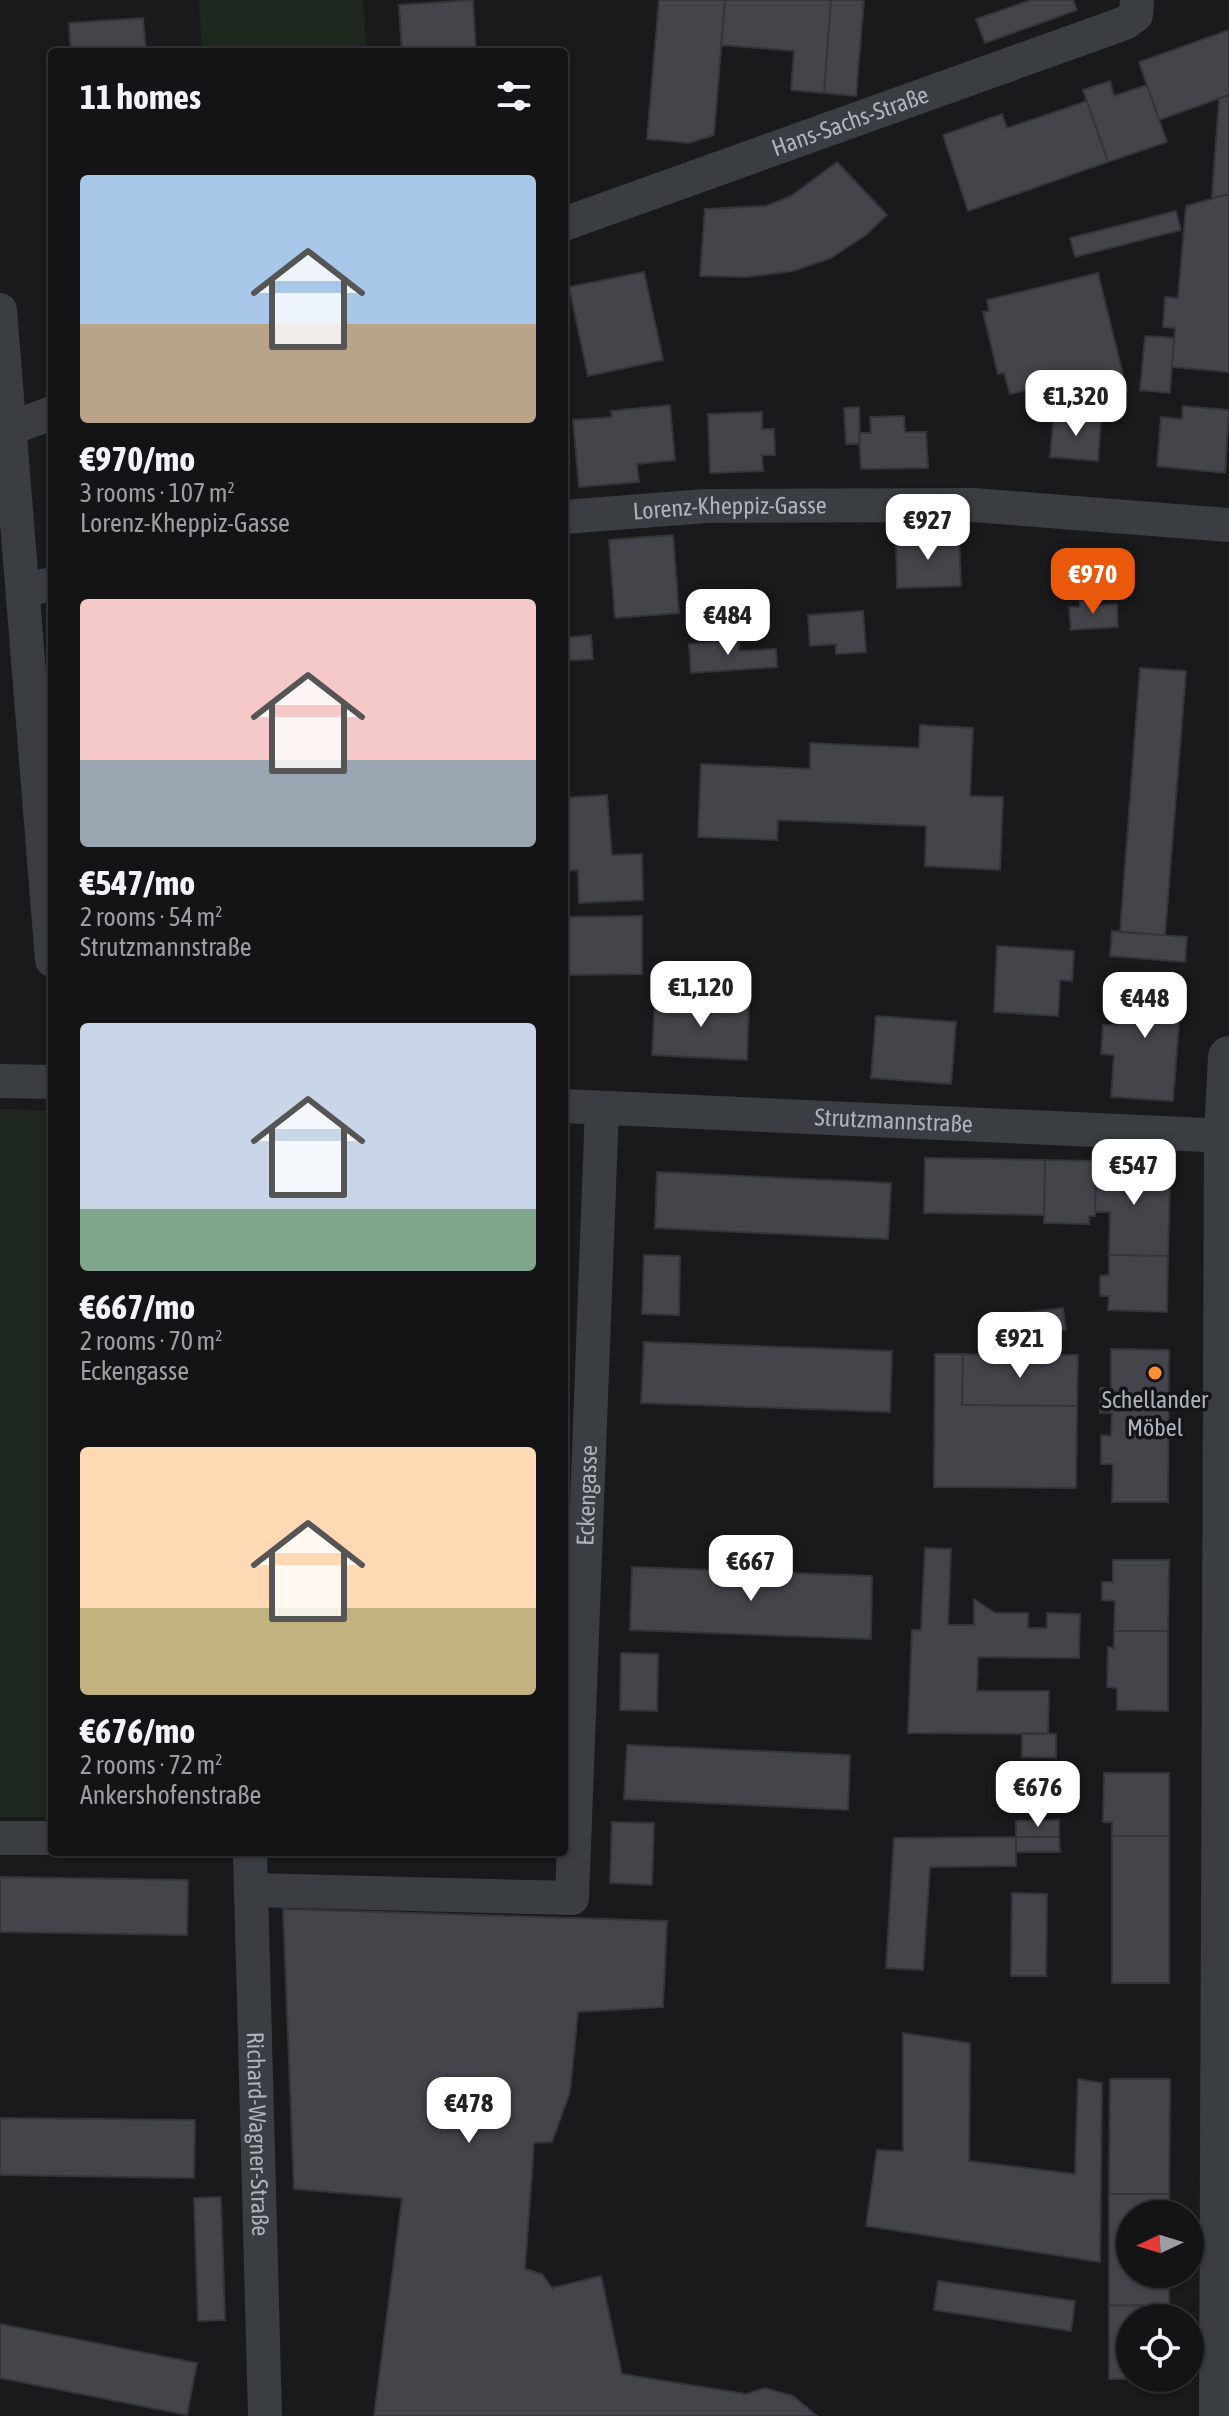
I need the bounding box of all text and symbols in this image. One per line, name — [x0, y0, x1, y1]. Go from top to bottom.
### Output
icon: filters — [492, 74, 536, 118]
text: 11 homes — [80, 77, 201, 116]
street label: Hans-Sachs-Straße — [768, 81, 932, 161]
icon: home — [236, 227, 380, 371]
pin: €1,320 — [1011, 370, 1141, 438]
text: €1,320 — [1043, 381, 1109, 411]
text: €970/mo — [80, 439, 195, 478]
text: 3 rooms · 107 m² — [80, 478, 235, 508]
street label: Lorenz-Kheppiz-Gasse — [632, 492, 827, 525]
pin: €927 — [881, 494, 975, 562]
text: €927 — [904, 505, 952, 535]
text: Lorenz-Kheppiz-Gasse — [80, 508, 290, 538]
pin: €970 — [1046, 548, 1140, 616]
text: €970 — [1069, 559, 1117, 589]
pin: €484 — [681, 589, 775, 657]
text: €484 — [704, 600, 752, 630]
icon: home — [236, 651, 380, 795]
text: €547/mo — [80, 863, 195, 902]
text: 2 rooms · 54 m² — [80, 902, 222, 932]
text: Strutzmannstraße — [80, 932, 251, 962]
pin: €1,120 — [636, 961, 766, 1029]
text: €1,120 — [668, 972, 734, 1002]
pin: €448 — [1098, 972, 1192, 1040]
text: €448 — [1121, 983, 1169, 1013]
icon: home — [236, 1075, 380, 1219]
street label: Strutzmannstraße — [814, 1103, 973, 1137]
pin: €547 — [1087, 1139, 1181, 1207]
text: €547 — [1110, 1150, 1158, 1180]
text: €667/mo — [80, 1287, 195, 1326]
pin: €921 — [973, 1312, 1067, 1380]
text: €921 — [996, 1323, 1044, 1353]
text: 2 rooms · 70 m² — [80, 1326, 222, 1356]
text: Eckengasse — [80, 1356, 189, 1386]
marker: Schellander Möbel — [1146, 1364, 1164, 1382]
place label: Schellander Möbel — [1102, 1386, 1209, 1441]
street label: Eckengasse — [571, 1445, 602, 1546]
icon: home — [236, 1499, 380, 1643]
pin: €667 — [704, 1535, 798, 1603]
text: €667 — [727, 1546, 775, 1576]
text: €676/mo — [80, 1711, 195, 1750]
text: 2 rooms · 72 m² — [80, 1750, 222, 1780]
pin: €676 — [991, 1761, 1085, 1829]
text: €676 — [1014, 1772, 1062, 1802]
text: Ankershofenstraße — [80, 1780, 261, 1810]
street label: Richard-Wagner-Straße — [242, 2031, 274, 2236]
pin: €478 — [422, 2077, 516, 2145]
text: €478 — [445, 2088, 493, 2118]
north arrow — [1116, 2200, 1204, 2288]
map controls — [1116, 2200, 1204, 2392]
button: locate — [1116, 2304, 1204, 2392]

